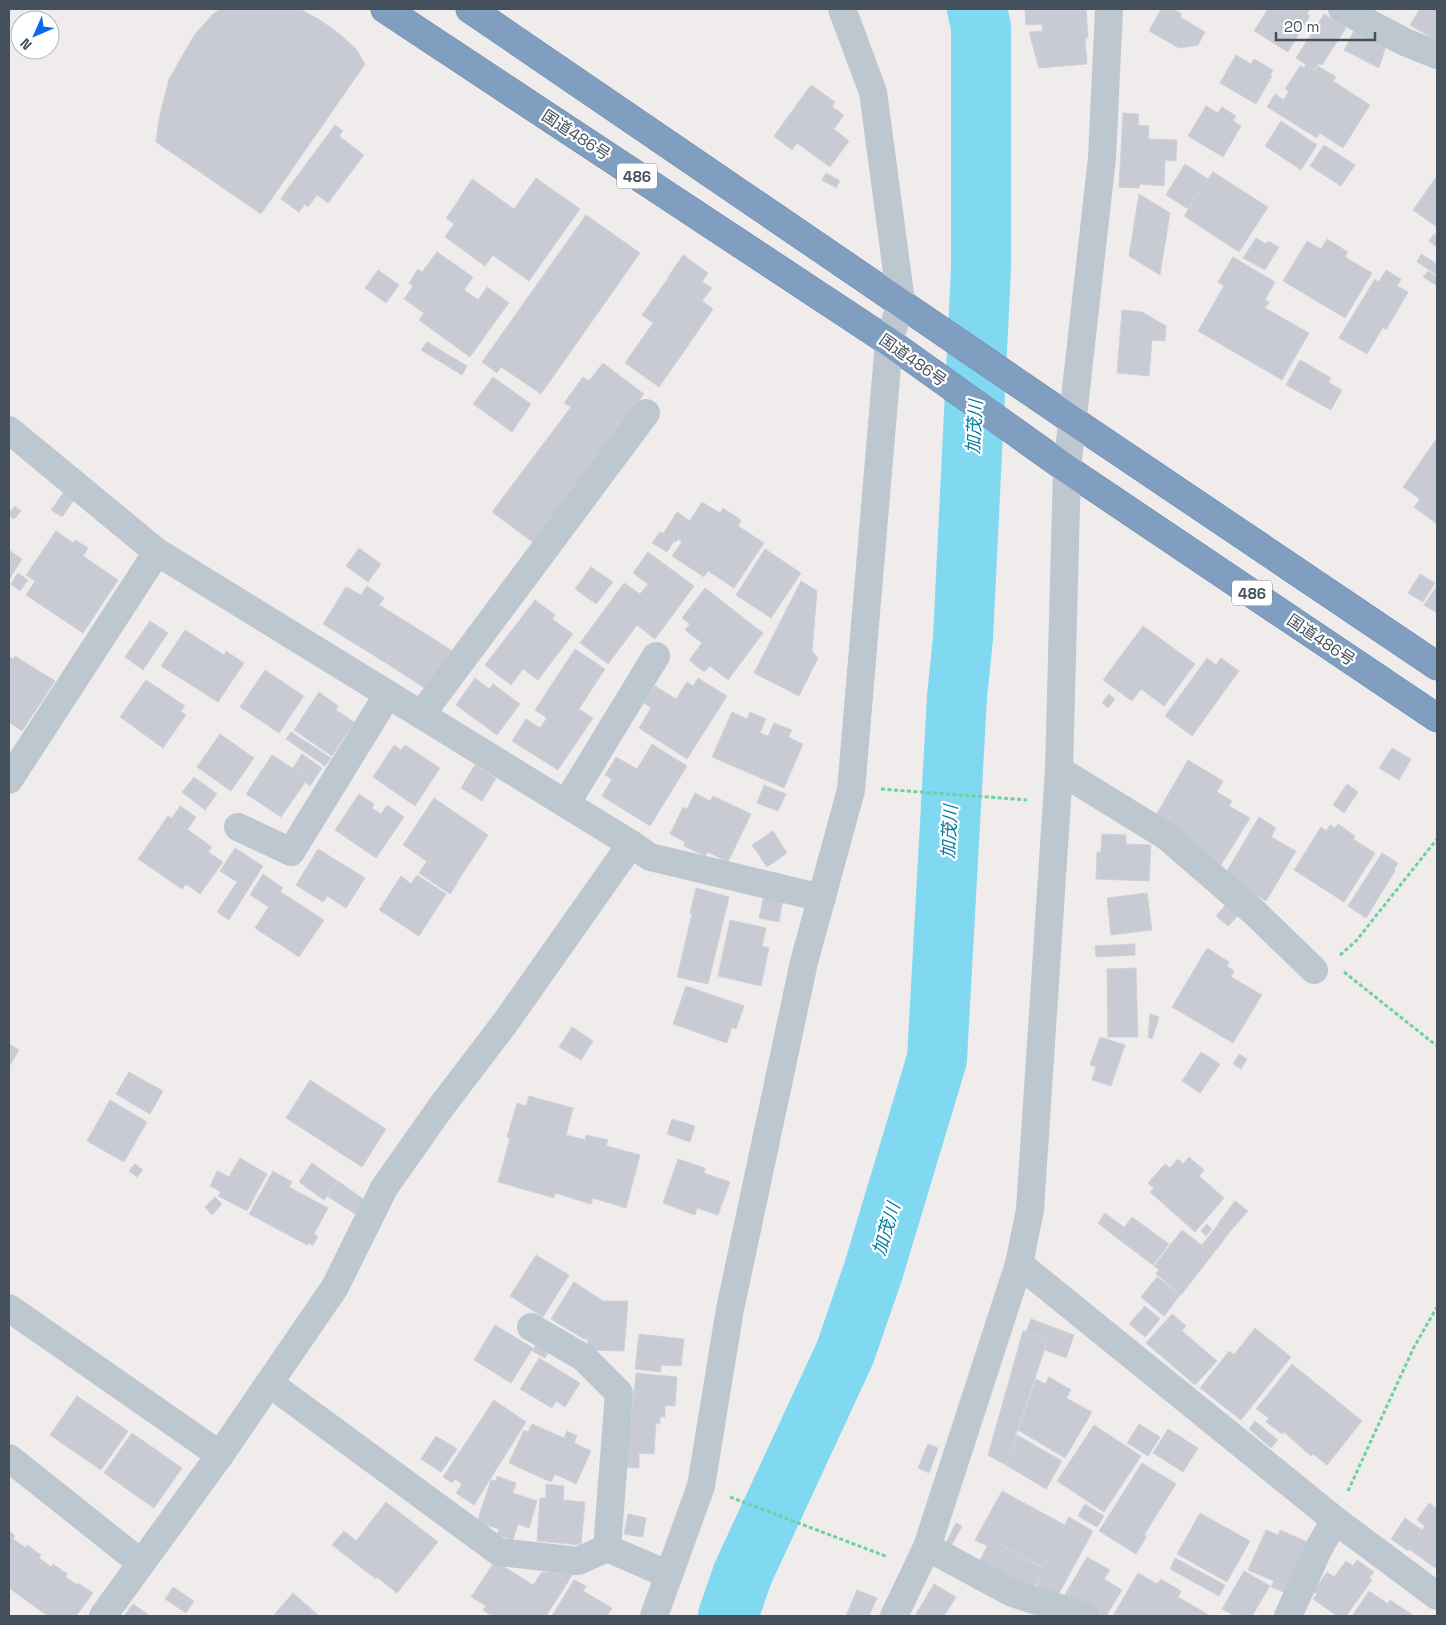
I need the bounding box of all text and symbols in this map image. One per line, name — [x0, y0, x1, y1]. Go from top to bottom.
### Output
north arrow — [10, 10, 60, 60]
scale bar — [1276, 10, 1375, 42]
text: 20 m — [1284, 17, 1319, 36]
text: N — [16, 35, 35, 54]
street label: 国道486号 — [538, 105, 614, 165]
road number: 486 — [617, 164, 657, 188]
street label: 国道486号 — [875, 329, 951, 391]
water label: 加茂川 — [961, 397, 987, 455]
road number: 486 — [1232, 580, 1272, 606]
street label: 国道486号 — [1283, 610, 1359, 670]
water label: 加茂川 — [936, 802, 962, 860]
water label: 加茂川 — [867, 1198, 905, 1258]

